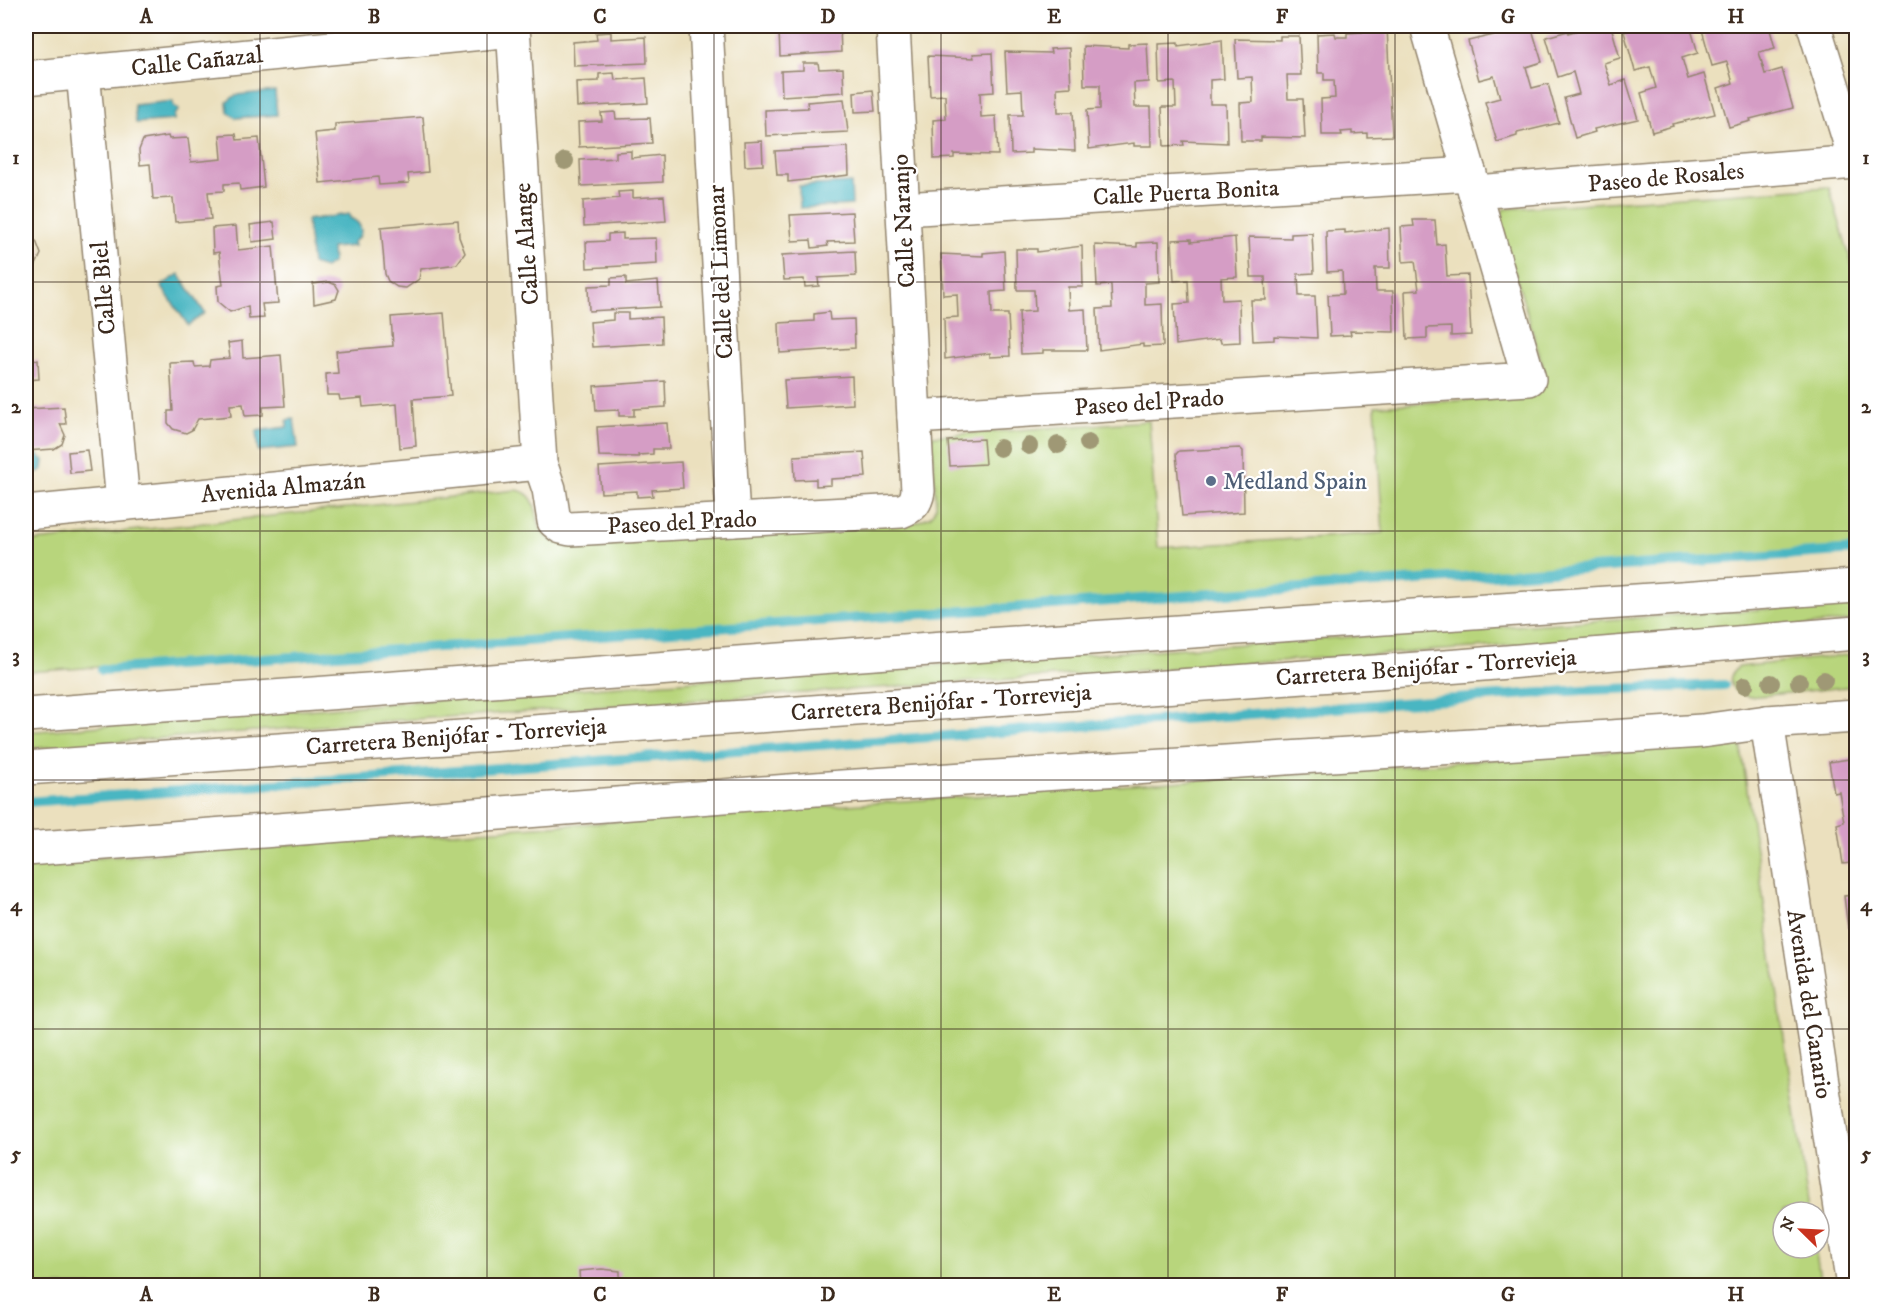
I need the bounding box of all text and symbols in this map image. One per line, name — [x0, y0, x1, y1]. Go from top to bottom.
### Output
text: A — [139, 5, 154, 30]
text: B — [368, 5, 380, 30]
text: C — [593, 5, 607, 30]
text: D — [821, 5, 836, 30]
text: E — [1047, 5, 1061, 30]
text: F — [1276, 5, 1289, 30]
text: G — [1501, 5, 1515, 30]
text: H — [1728, 5, 1745, 30]
street label: Calle Cañazal — [130, 40, 265, 84]
text: 1 — [12, 146, 20, 171]
text: 1 — [1862, 146, 1870, 171]
street label: Calle Naranjo — [886, 153, 922, 289]
street label: Paseo de Rosales — [1587, 156, 1745, 200]
street label: Calle Puerta Bonita — [1092, 173, 1281, 213]
street label: Calle Alange — [508, 182, 546, 306]
street label: Calle del Limonar — [701, 184, 741, 360]
street label: Calle Biel — [85, 239, 123, 336]
street label: Paseo del Prado — [1073, 383, 1225, 423]
text: 2 — [11, 395, 22, 420]
text: 2 — [1861, 395, 1872, 420]
street label: Avenida Almazán — [200, 466, 367, 510]
place label: Medland Spain — [1223, 467, 1368, 497]
marker: Medland Spain — [1204, 474, 1218, 488]
street label: Paseo del Prado — [606, 504, 758, 542]
street label: Carretera Benijófar - Torrevieja — [1275, 642, 1578, 693]
text: 3 — [12, 644, 20, 669]
text: 3 — [1862, 644, 1870, 669]
street label: Carretera Benijófar - Torrevieja — [790, 677, 1093, 728]
street label: Carretera Benijófar - Torrevieja — [305, 711, 608, 762]
text: 4 — [10, 893, 23, 918]
text: 4 — [1860, 893, 1873, 918]
street label: Avenida del Canario — [1779, 907, 1839, 1101]
text: 5 — [10, 1142, 21, 1167]
text: 5 — [1860, 1142, 1871, 1167]
north arrow — [1771, 1200, 1831, 1260]
text: N — [1776, 1214, 1800, 1234]
text: A — [139, 1283, 154, 1308]
text: B — [368, 1283, 380, 1308]
text: C — [593, 1283, 607, 1308]
text: D — [821, 1283, 836, 1308]
text: E — [1047, 1283, 1061, 1308]
text: F — [1276, 1283, 1289, 1308]
text: G — [1501, 1283, 1515, 1308]
text: H — [1728, 1283, 1745, 1308]

